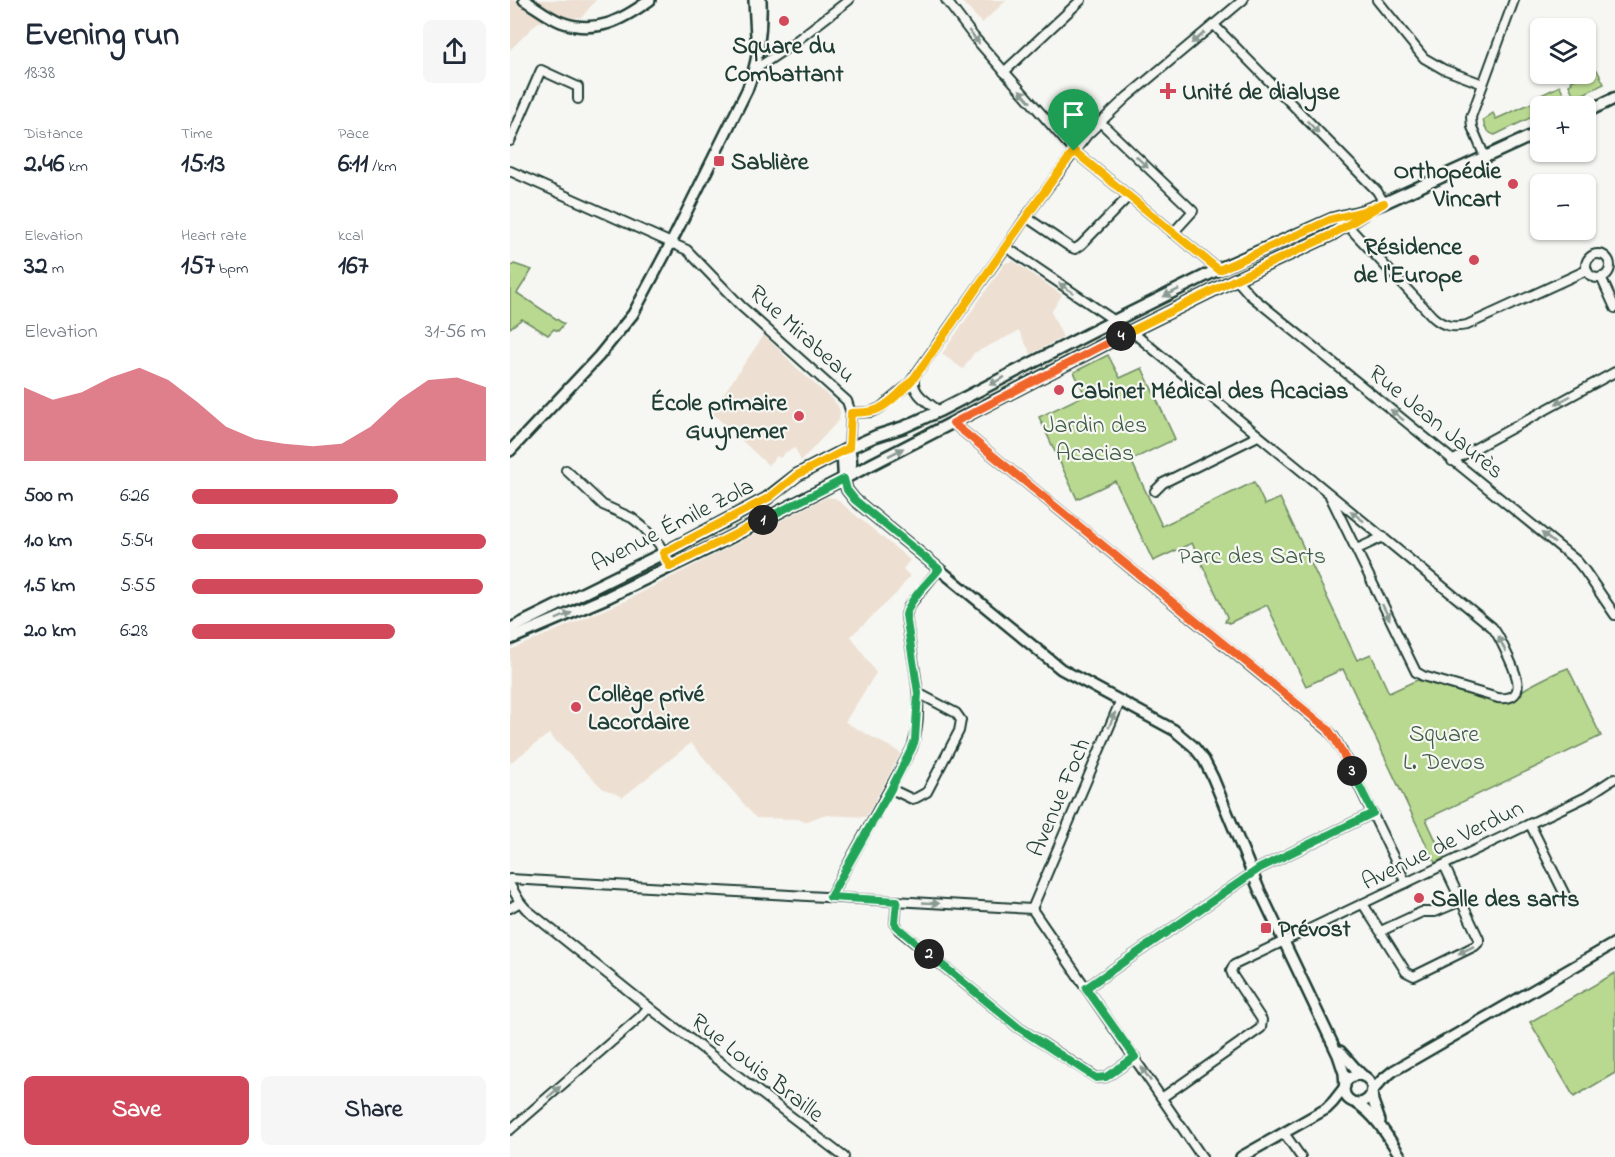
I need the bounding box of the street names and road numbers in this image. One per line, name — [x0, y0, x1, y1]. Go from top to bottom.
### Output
street label: Rue Mirabeau — [740, 277, 862, 392]
street label: Rue Jean Jaurès — [1360, 357, 1511, 489]
street label: Avenue Émile Zola — [586, 470, 761, 582]
street label: Avenue Foch — [1020, 733, 1101, 863]
street label: Avenue de Verdun — [1356, 792, 1530, 901]
street label: Rue Louis Braille — [682, 1006, 831, 1132]

